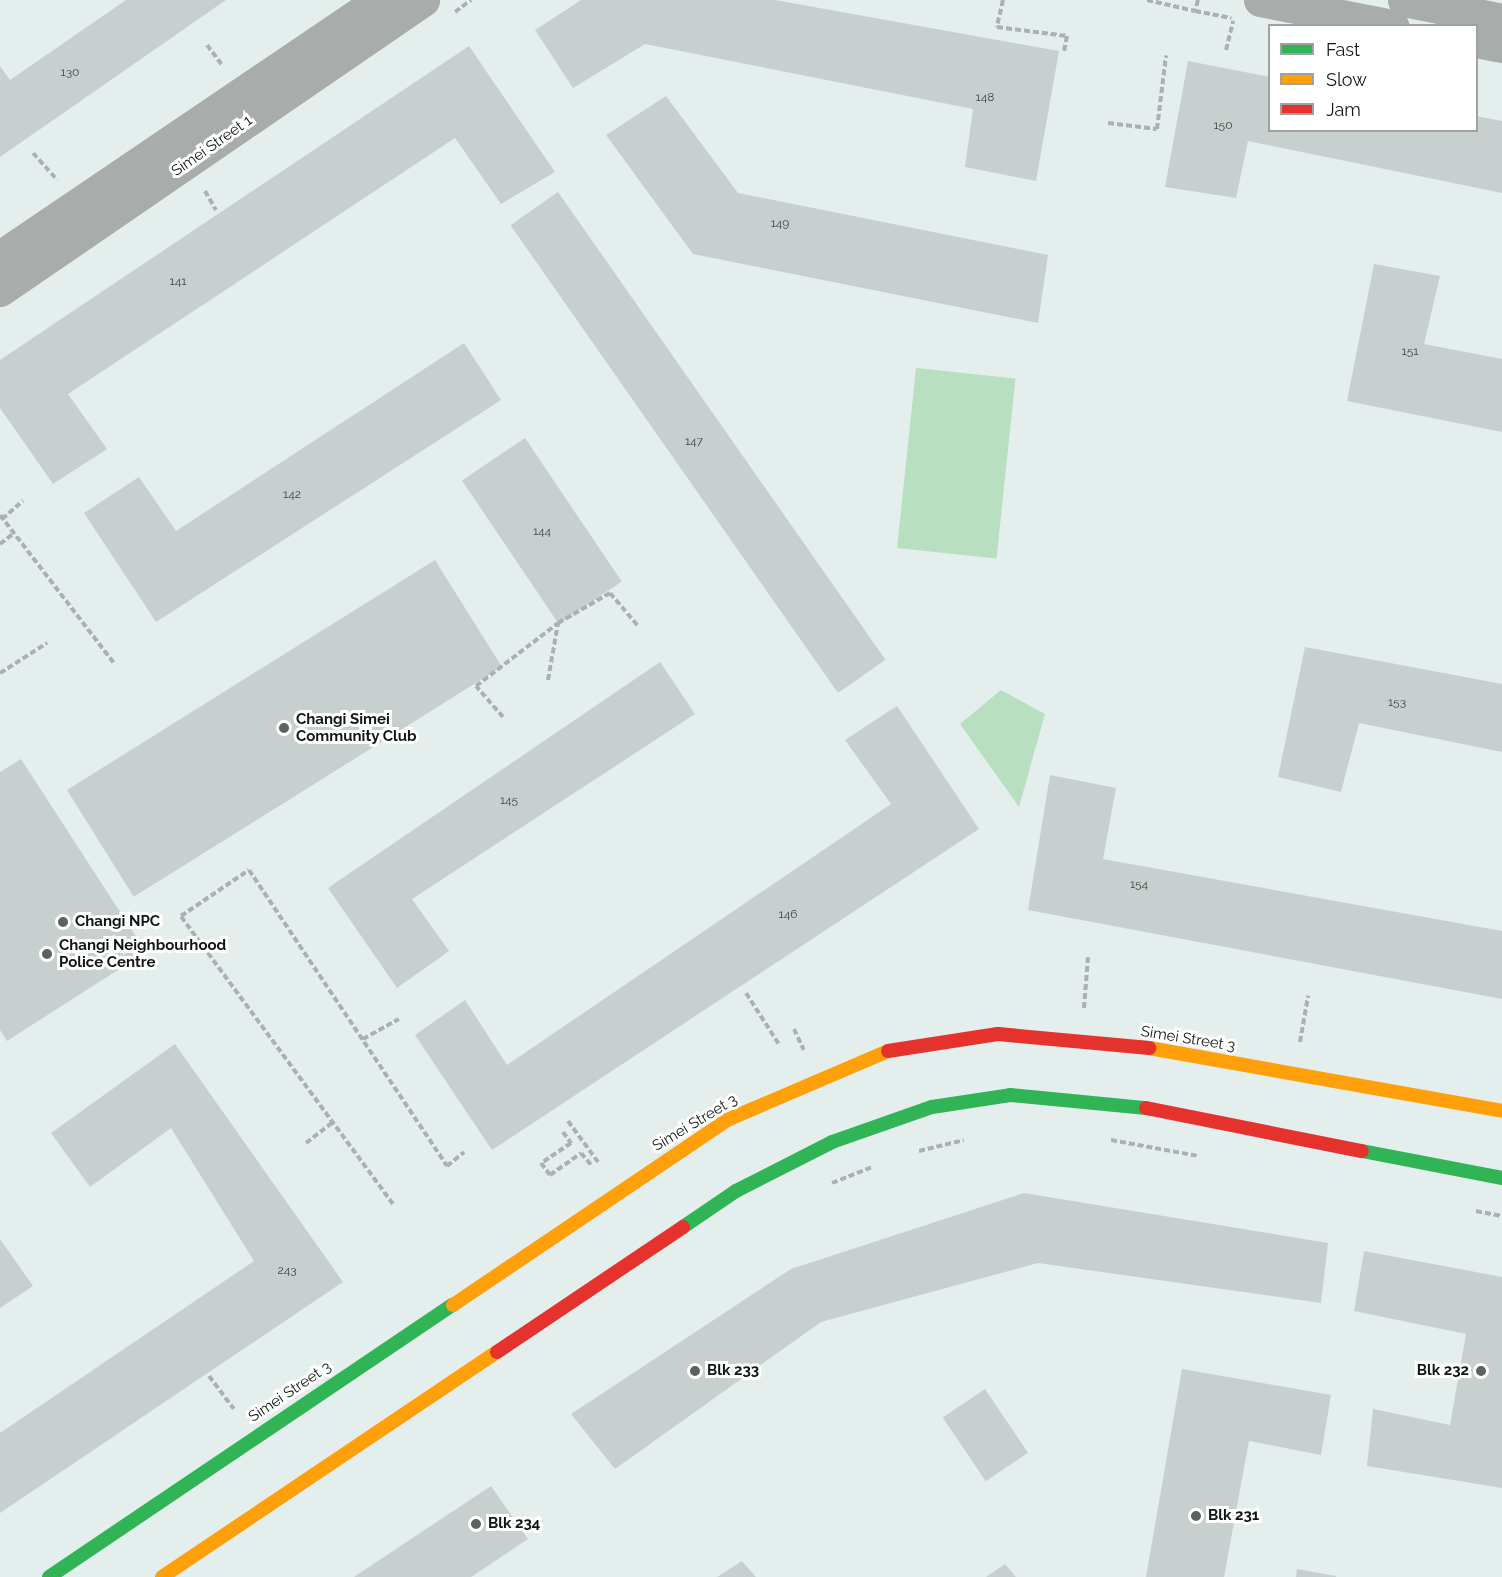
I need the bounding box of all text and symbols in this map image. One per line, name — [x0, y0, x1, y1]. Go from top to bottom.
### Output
legend — [1268, 24, 1478, 132]
text: Fast — [1326, 39, 1360, 60]
house number: 130 — [61, 66, 79, 80]
text: Slow — [1326, 69, 1367, 90]
house number: 148 — [976, 91, 994, 105]
text: Jam — [1326, 99, 1361, 120]
street label: Simei Street 1 — [168, 112, 256, 180]
house number: 150 — [1213, 119, 1233, 133]
house number: 149 — [771, 217, 789, 231]
house number: 141 — [170, 275, 186, 289]
house number: 151 — [1402, 345, 1418, 359]
house number: 147 — [685, 435, 703, 449]
house number: 142 — [283, 488, 301, 502]
house number: 144 — [533, 525, 551, 539]
house number: 153 — [1388, 696, 1406, 710]
place label: Changi Simei Community Club — [296, 710, 417, 745]
marker: Changi Simei Community Club — [277, 721, 291, 735]
house number: 145 — [500, 794, 518, 808]
house number: 154 — [1130, 878, 1148, 892]
house number: 146 — [779, 908, 797, 922]
place label: Changi NPC — [75, 913, 160, 931]
marker: Changi NPC — [56, 915, 70, 929]
place label: Changi Neighbourhood Police Centre — [59, 936, 226, 971]
marker: Changi Neighbourhood Police Centre — [40, 947, 54, 961]
street label: Simei Street 3 — [1139, 1023, 1237, 1055]
street label: Simei Street 3 — [649, 1091, 741, 1155]
house number: 243 — [277, 1264, 297, 1278]
street label: Simei Street 3 — [245, 1358, 335, 1426]
place label: Blk 233 — [707, 1362, 759, 1380]
place label: Blk 232 — [1417, 1362, 1469, 1380]
marker: Blk 233 — [688, 1364, 702, 1378]
marker: Blk 232 — [1474, 1364, 1488, 1378]
place label: Blk 231 — [1208, 1507, 1259, 1525]
marker: Blk 231 — [1189, 1509, 1203, 1523]
place label: Blk 234 — [488, 1515, 540, 1533]
marker: Blk 234 — [469, 1517, 483, 1531]

